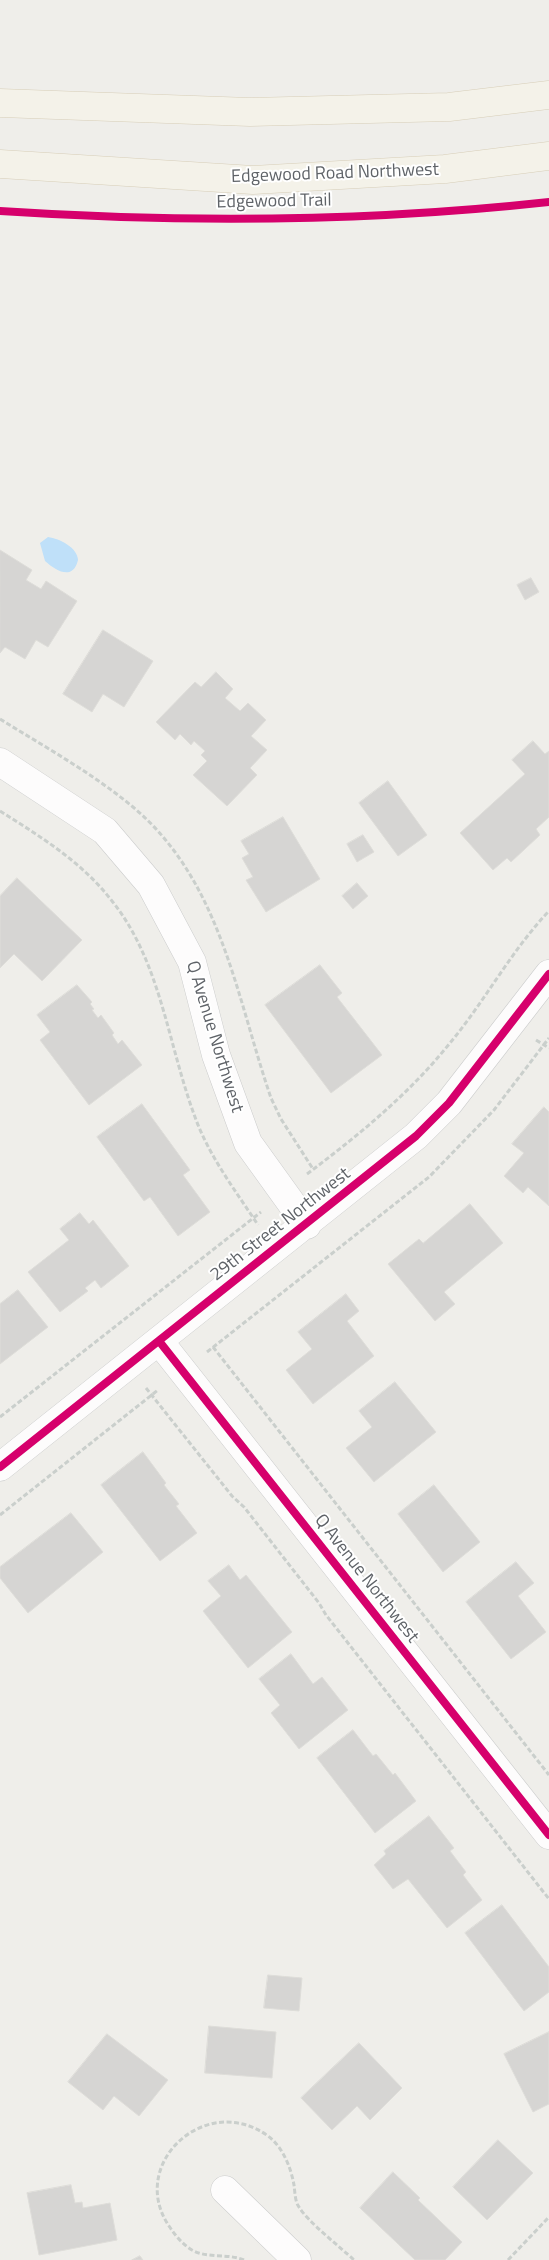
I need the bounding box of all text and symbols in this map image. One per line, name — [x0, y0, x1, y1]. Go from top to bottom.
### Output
street label: Edgewood Road Northwest — [231, 160, 439, 188]
street label: Edgewood Trail — [216, 190, 332, 214]
street label: Q Avenue Northwest — [181, 959, 247, 1115]
street label: 29th Street Northwest — [207, 1164, 355, 1286]
street label: Q Avenue Northwest — [309, 1510, 423, 1648]

